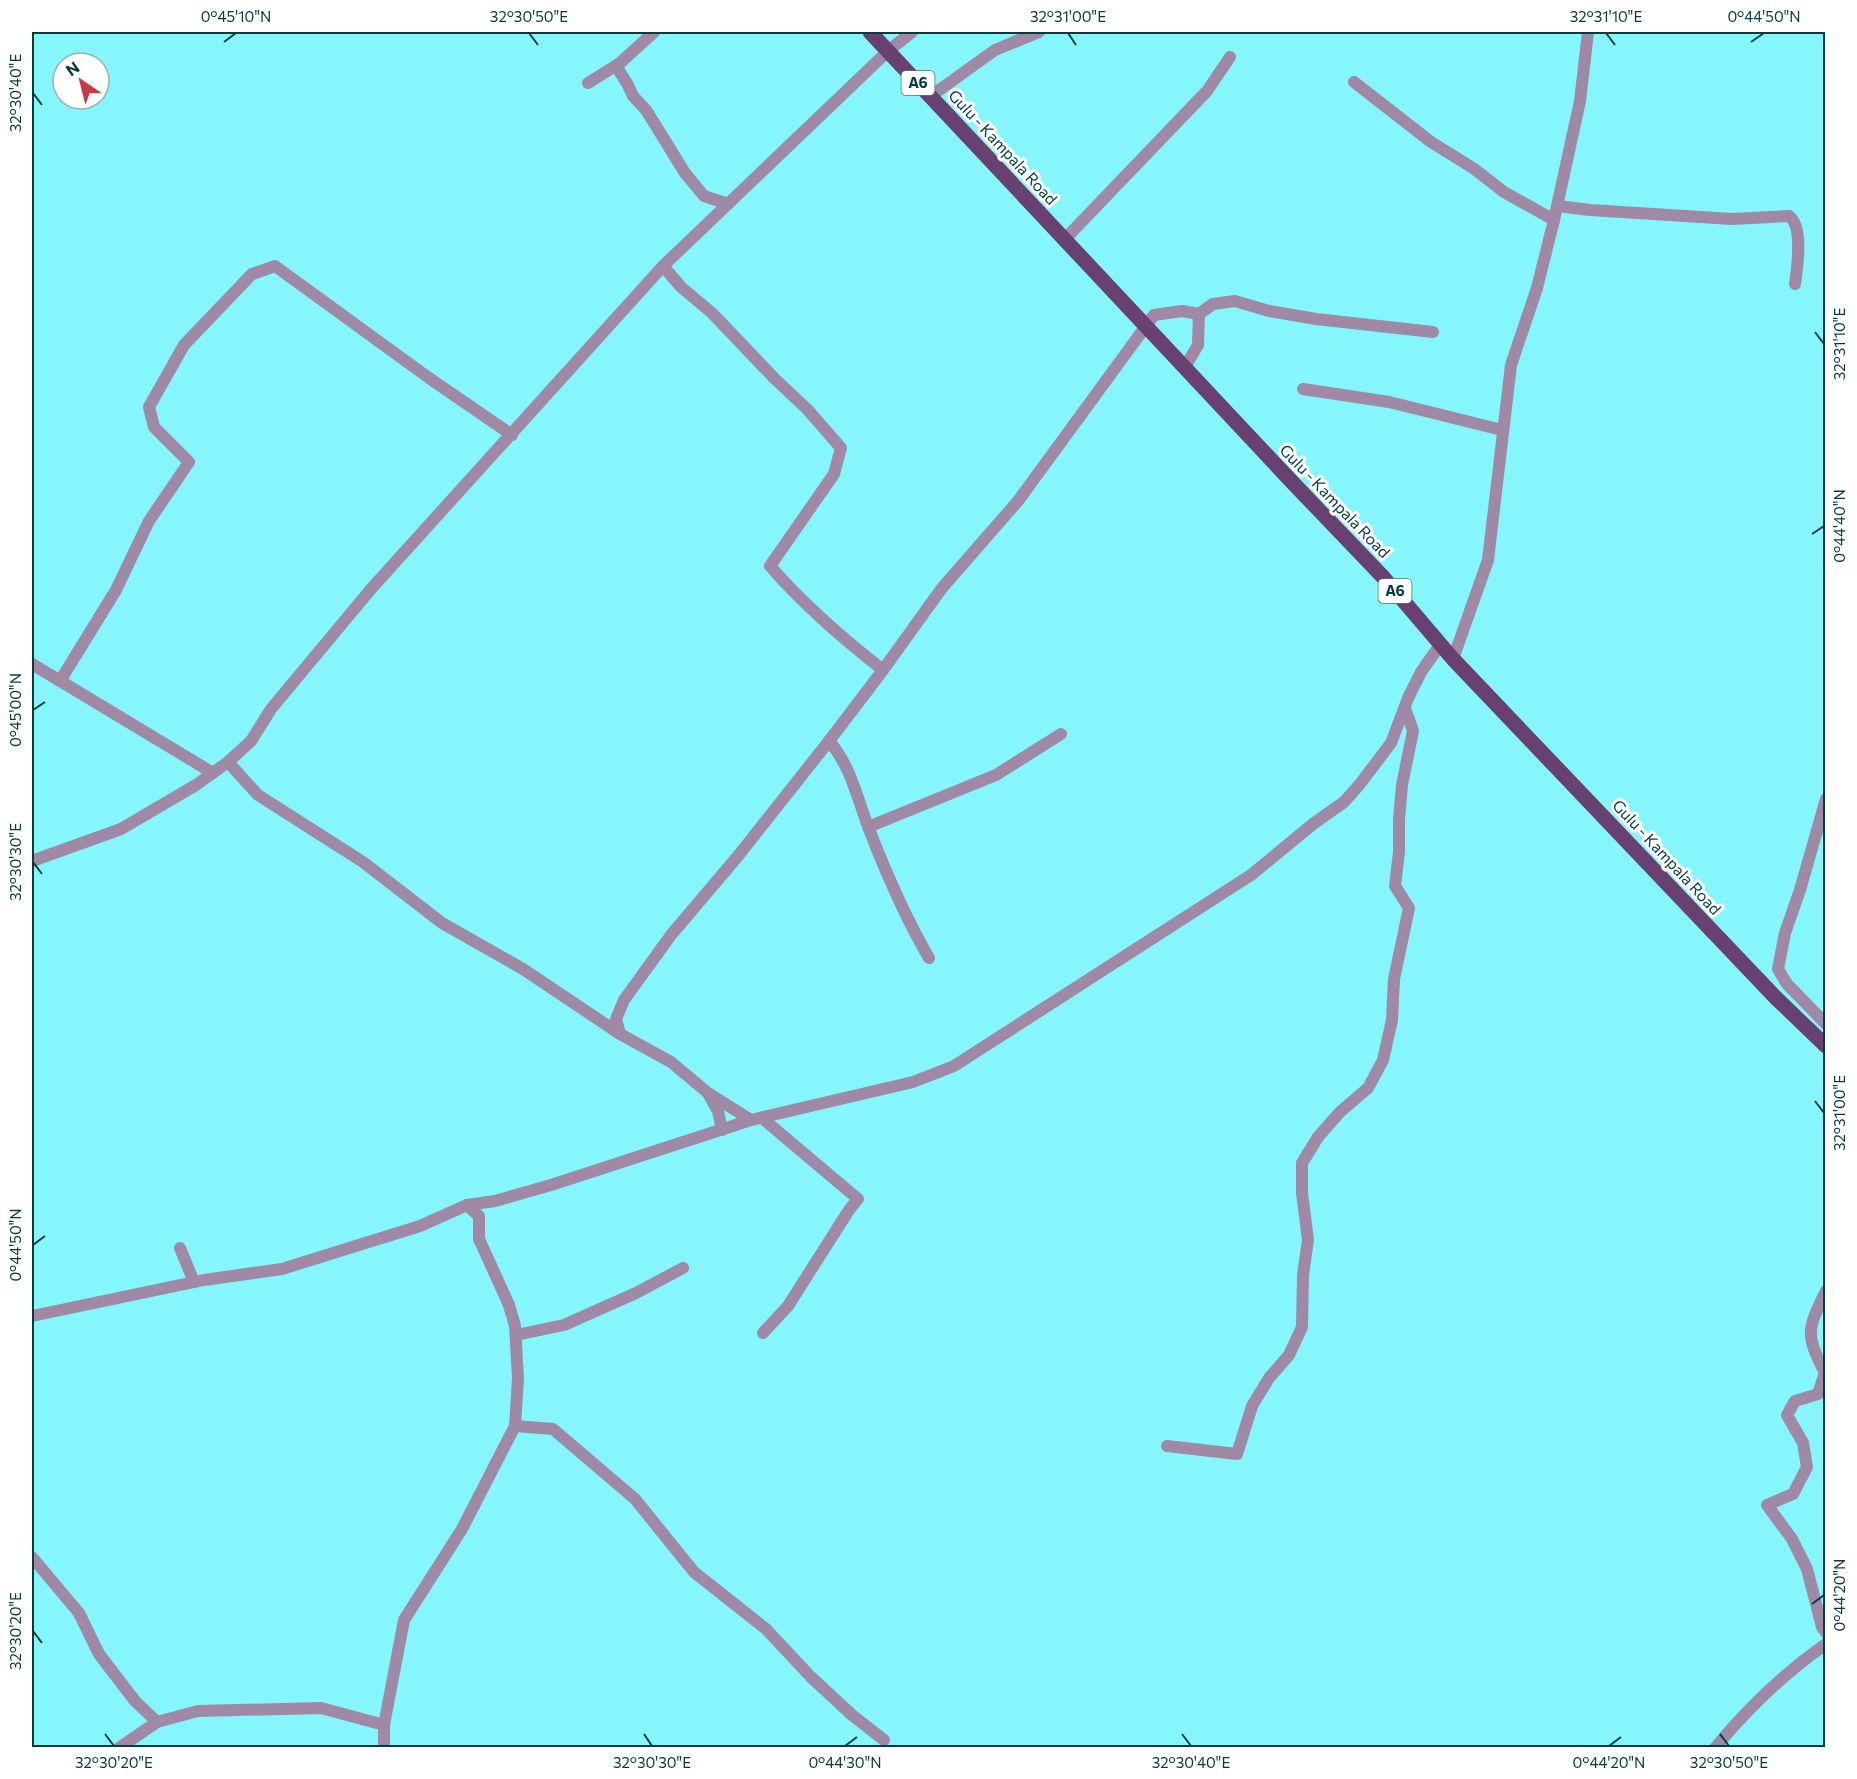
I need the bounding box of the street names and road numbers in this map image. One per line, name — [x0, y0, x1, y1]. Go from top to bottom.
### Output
road number: A6 — [902, 71, 934, 95]
street label: Gulu - Kampala Road — [945, 85, 1062, 208]
street label: Gulu - Kampala Road — [1276, 440, 1394, 561]
road number: A6 — [1378, 579, 1412, 603]
street label: Gulu - Kampala Road — [1609, 795, 1726, 918]

